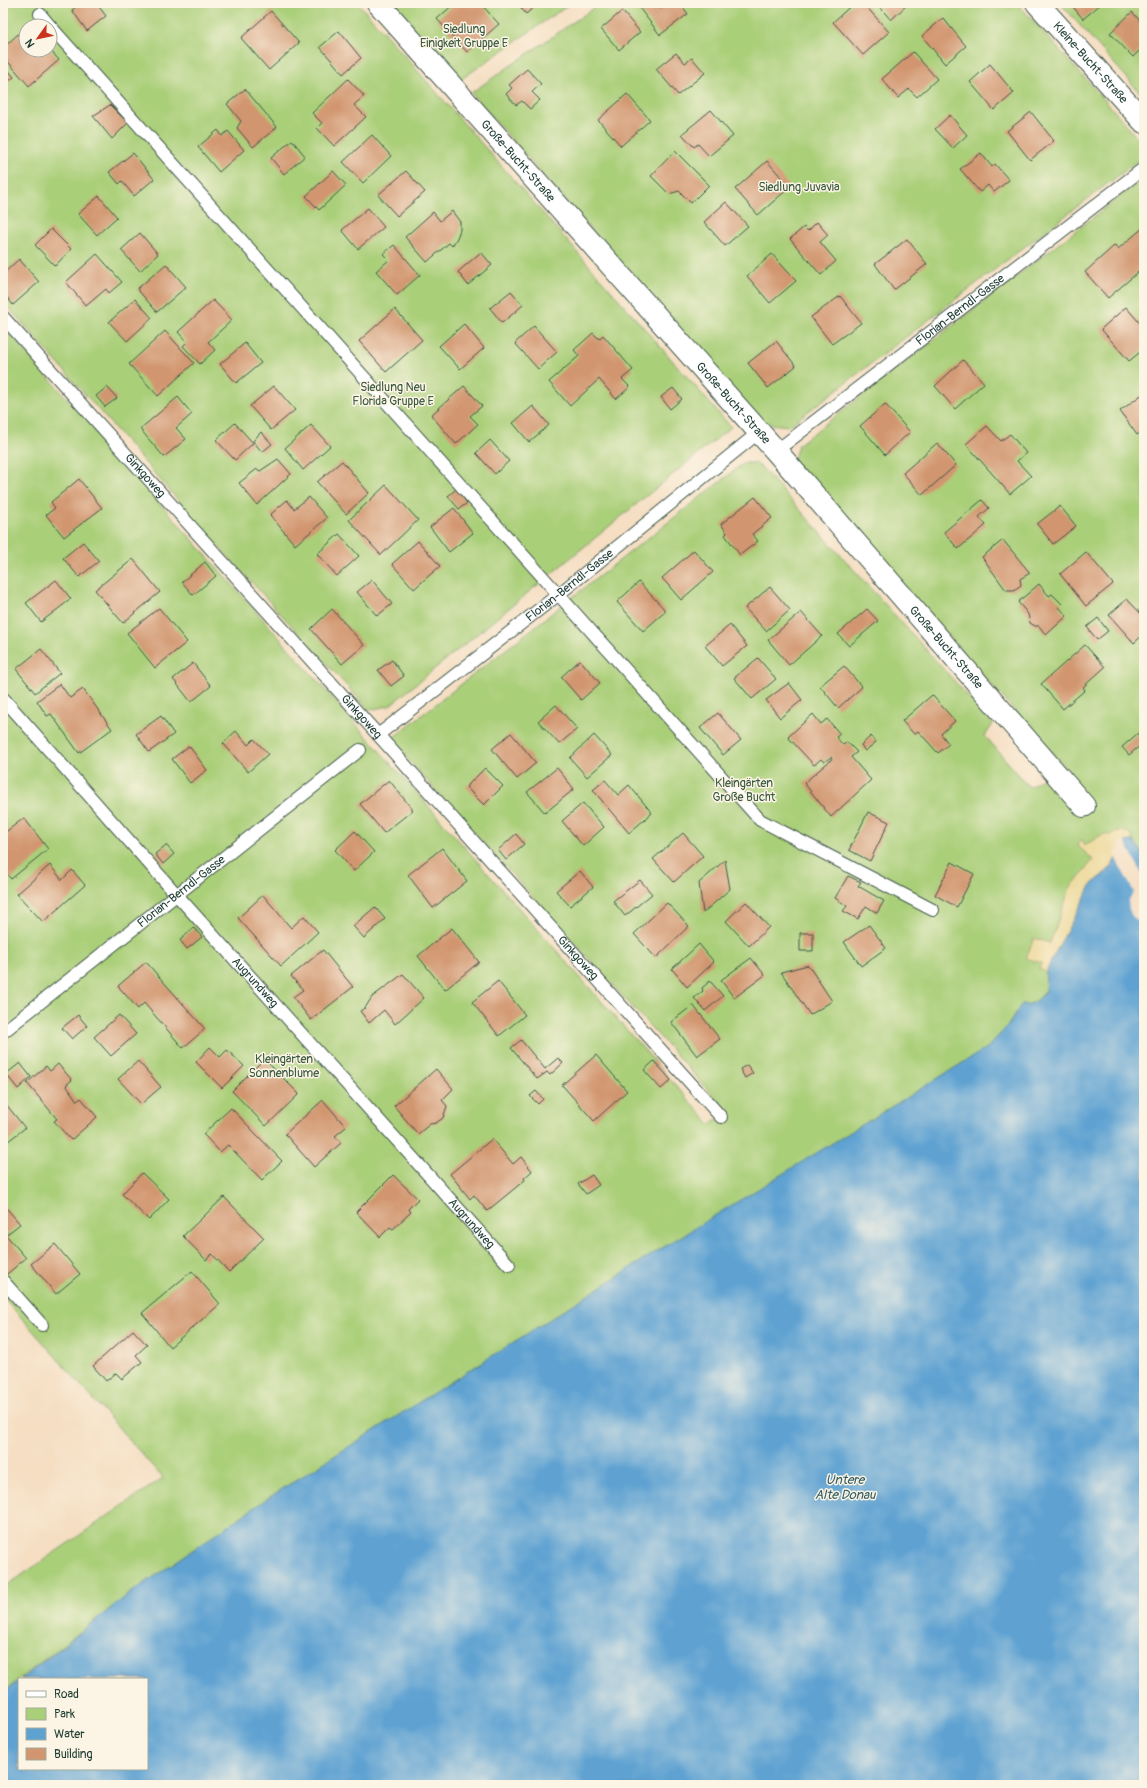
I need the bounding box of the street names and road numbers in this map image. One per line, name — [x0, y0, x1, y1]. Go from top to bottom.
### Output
street label: Kleine-Bucht-Straße — [1050, 19, 1131, 107]
street label: Große-Bucht-Straße — [477, 117, 558, 205]
street label: Florian-Berndl-Gasse — [913, 271, 1008, 349]
street label: Große-Bucht-Straße — [693, 359, 773, 448]
street label: Ginkgoweg — [121, 451, 169, 501]
street label: Florian-Berndl-Gasse — [523, 546, 617, 625]
street label: Große-Bucht-Straße — [906, 603, 986, 692]
street label: Ginkgoweg — [338, 692, 385, 742]
street label: Florian-Berndl-Gasse — [134, 852, 229, 931]
street label: Ginkgoweg — [554, 933, 601, 983]
street label: Augrundweg — [228, 954, 281, 1011]
street label: Augrundweg — [445, 1195, 498, 1252]

